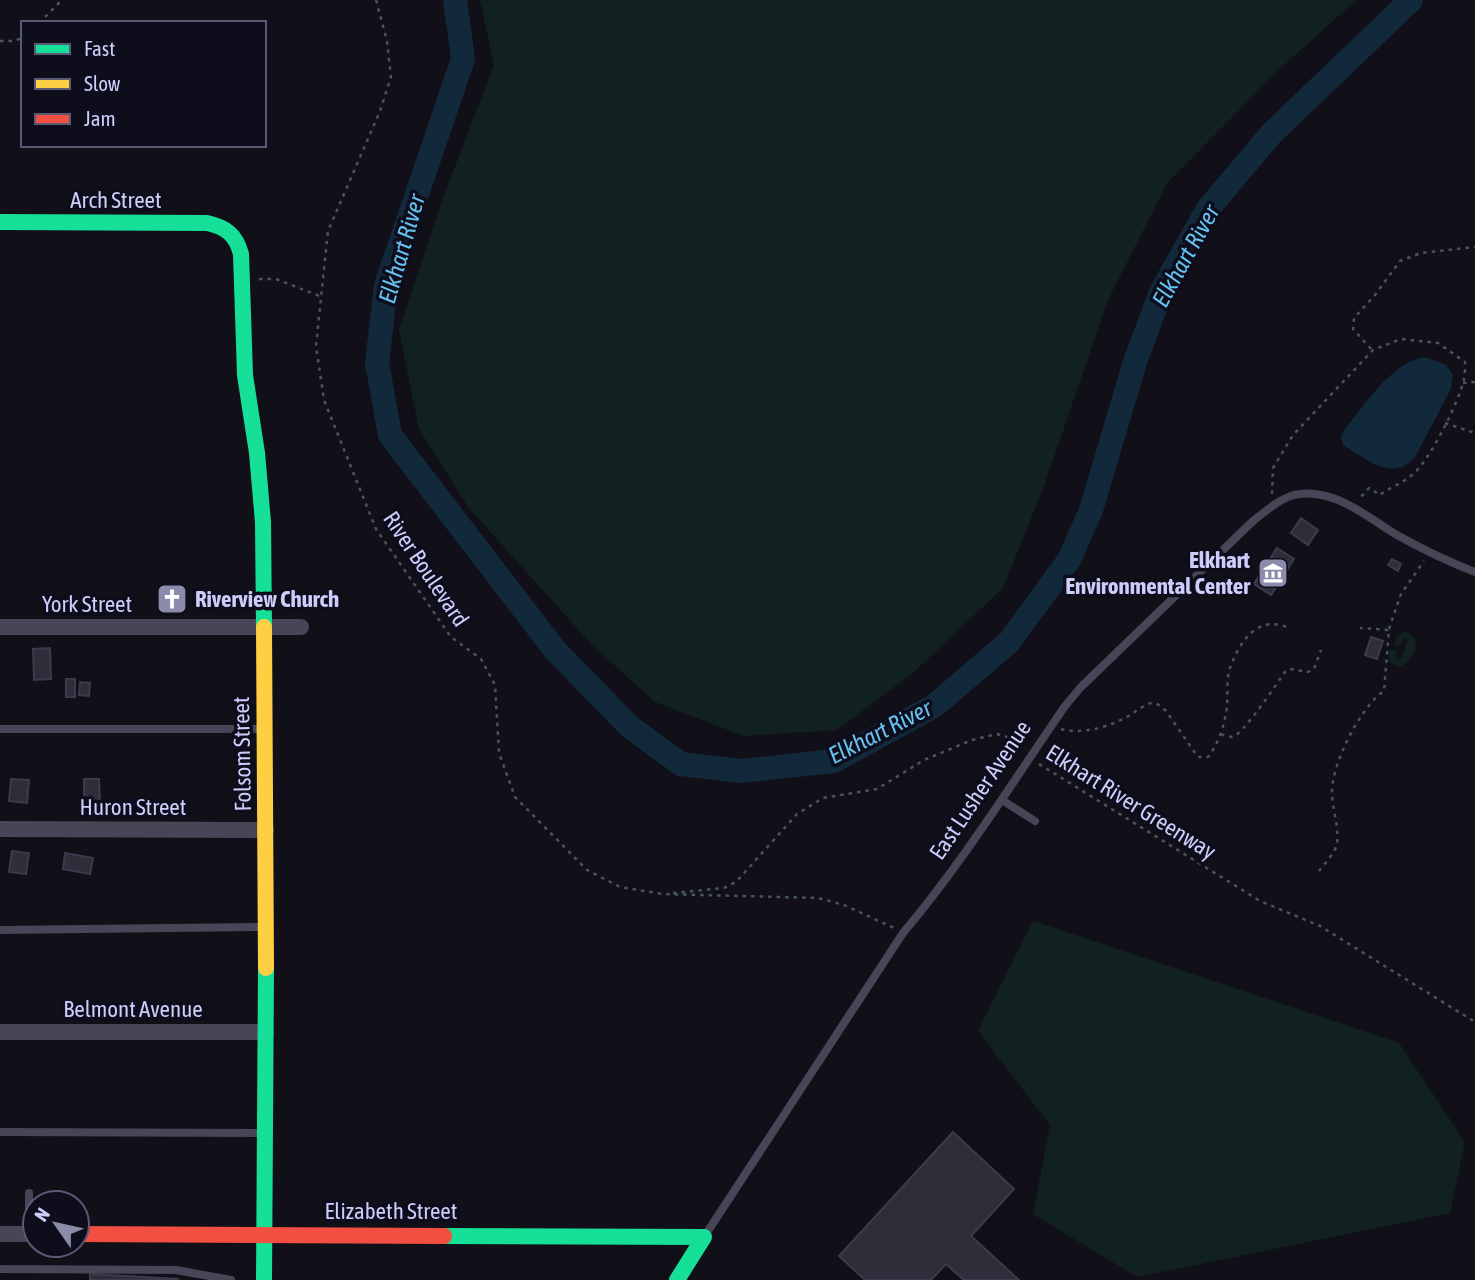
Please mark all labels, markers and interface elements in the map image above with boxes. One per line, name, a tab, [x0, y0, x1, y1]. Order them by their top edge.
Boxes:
legend	[21, 21, 266, 147]
text: Fast	[84, 36, 115, 60]
text: Slow	[84, 71, 121, 95]
text: Jam	[84, 106, 116, 130]
street label: Arch Street	[70, 187, 162, 213]
water label: Elkhart River	[373, 190, 430, 306]
water label: Elkhart River	[1147, 199, 1225, 311]
street label: River Boulevard	[378, 507, 474, 631]
place label: Elkhart Environmental Center	[1065, 547, 1251, 599]
museum icon: Elkhart Environmental Center	[1256, 556, 1290, 590]
church icon: Riverview Church	[155, 582, 189, 616]
place label: Riverview Church	[195, 586, 339, 612]
street label: York Street	[42, 591, 132, 617]
water label: Elkhart River	[824, 694, 937, 769]
street label: Folsom Street	[228, 696, 256, 812]
street label: East Lusher Avenue	[924, 716, 1036, 864]
street label: Elkhart River Greenway	[1041, 739, 1221, 865]
street label: Huron Street	[80, 794, 186, 820]
street label: Belmont Avenue	[63, 996, 203, 1022]
north arrow	[21, 1189, 91, 1259]
street label: Elizabeth Street	[325, 1198, 457, 1224]
text: N	[30, 1204, 54, 1225]

